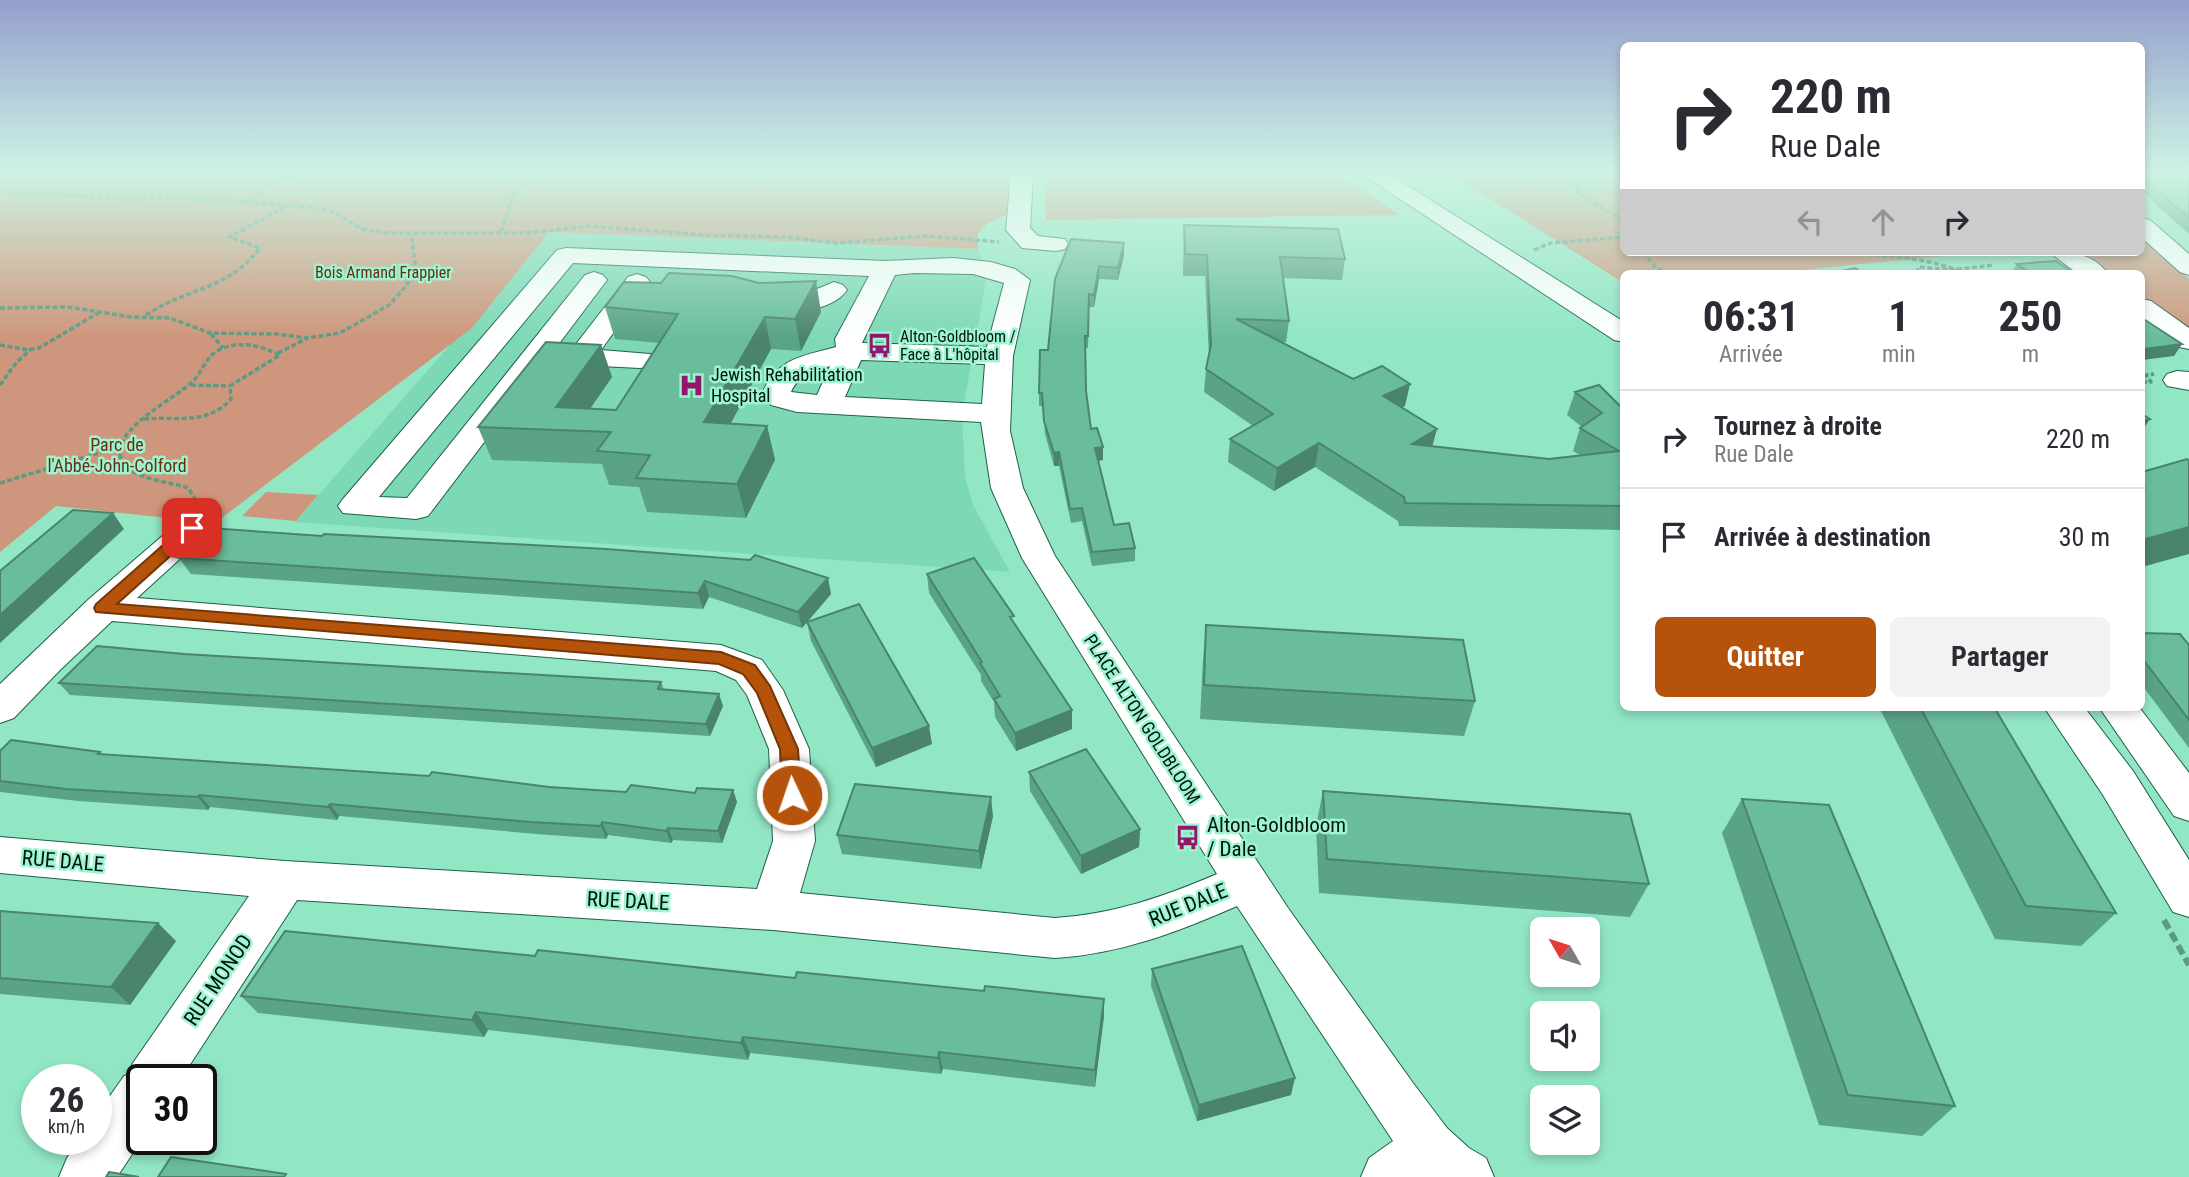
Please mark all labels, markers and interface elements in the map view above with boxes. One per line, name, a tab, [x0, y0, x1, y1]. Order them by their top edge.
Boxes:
text: 220 m	[1770, 68, 1892, 125]
icon: right	[1655, 70, 1746, 161]
text: Rue Dale	[1770, 127, 1881, 165]
icon: left	[1791, 203, 1829, 241]
icon: ahead	[1864, 203, 1902, 241]
icon: right	[1937, 203, 1975, 241]
park label: Bois Armand Frappier	[315, 263, 451, 282]
text: 06:31	[1703, 292, 1799, 341]
text: 1	[1888, 292, 1909, 341]
text: 250	[1998, 292, 2062, 341]
place label: Alton-Goldbloom / Face à L'hôpital	[900, 327, 1016, 364]
bus stop icon: Alton-Goldbloom / Face à L'hôpital	[866, 331, 894, 359]
text: Arrivée	[1719, 341, 1783, 368]
text: min	[1882, 341, 1916, 368]
text: m	[2022, 341, 2039, 368]
place label: Jewish Rehabilitation Hospital	[711, 364, 863, 406]
hospital icon: Jewish Rehabilitation Hospital	[677, 371, 705, 399]
text: Tournez à droite	[1714, 411, 1882, 441]
icon: right	[1655, 420, 1693, 458]
text: 220 m	[2046, 424, 2110, 454]
park label: Parc de l'Abbé-John-Colford	[47, 434, 187, 476]
text: Rue Dale	[1714, 441, 1794, 468]
pin	[162, 498, 222, 558]
icon: arrive	[173, 509, 211, 547]
icon: arrive	[1655, 518, 1693, 556]
text: Arrivée à destination	[1714, 522, 1931, 552]
text: 30 m	[2059, 522, 2110, 552]
button: Quitter	[1655, 617, 1876, 697]
button: Partager	[1890, 617, 2110, 697]
street label: PLACE ALTON GOLDBLOOM	[1080, 630, 1205, 807]
position arrow	[755, 758, 829, 832]
place label: Alton-Goldbloom / Dale	[1207, 813, 1346, 861]
bus stop icon: Alton-Goldbloom / Dale	[1173, 823, 1201, 851]
street label: RUE DALE	[21, 845, 105, 877]
street label: RUE DALE	[1145, 878, 1231, 932]
street label: RUE DALE	[586, 887, 670, 915]
north arrow	[1530, 917, 1600, 987]
map controls	[1530, 917, 1600, 1155]
street label: RUE MONOD	[179, 930, 257, 1030]
button: sound	[1530, 1001, 1600, 1071]
speed limit sign: 30	[126, 1064, 217, 1155]
text: 26	[49, 1080, 84, 1121]
button: layers	[1530, 1085, 1600, 1155]
text: km/h	[48, 1116, 85, 1137]

